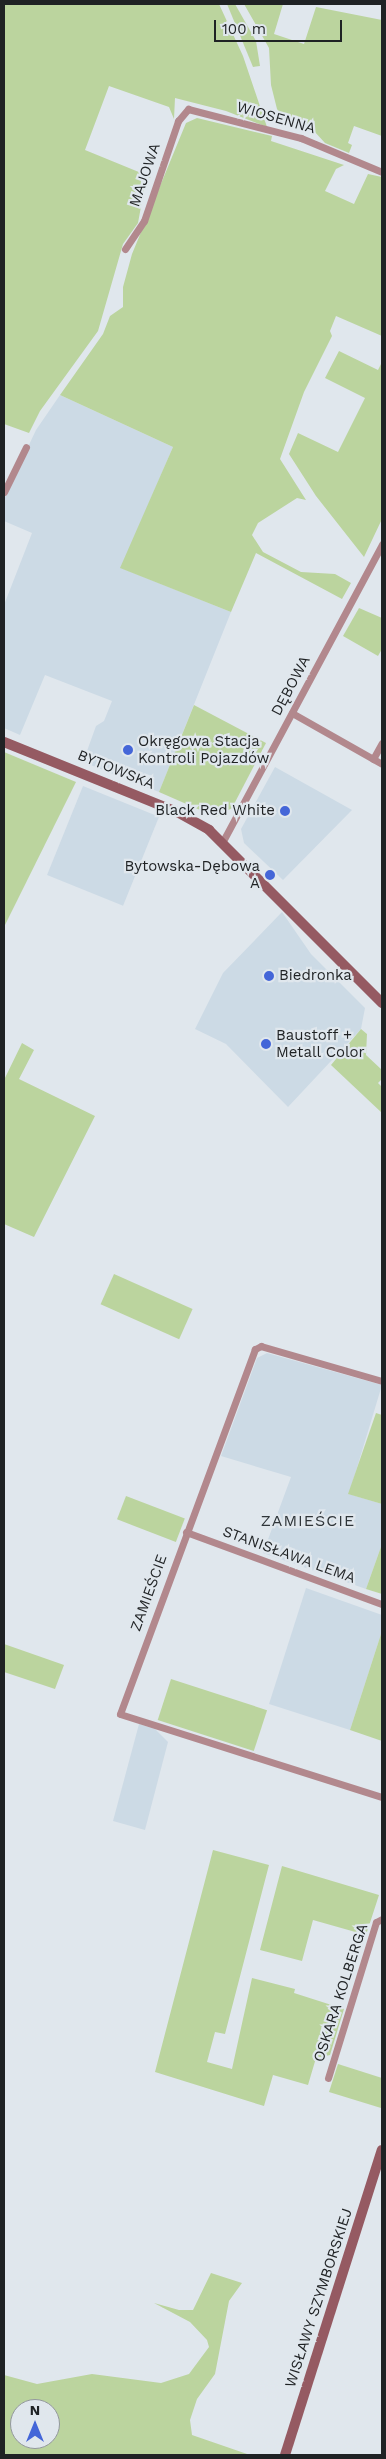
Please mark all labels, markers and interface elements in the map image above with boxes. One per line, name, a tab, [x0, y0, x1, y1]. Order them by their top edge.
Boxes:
scale bar	[216, 10, 344, 42]
text: 100 m	[222, 20, 266, 38]
street label: WIOSENNA	[235, 98, 317, 138]
street label: MAJOWA	[126, 141, 164, 209]
street label: DĘBOWA	[268, 653, 314, 719]
place label: Okręgowa Stacja Kontroli Pojazdów	[138, 732, 269, 767]
marker: Okręgowa Stacja Kontroli Pojazdów	[122, 744, 134, 756]
street label: BYTOWSKA	[75, 746, 157, 794]
place label: Black Red White	[155, 802, 275, 820]
marker: Black Red White	[279, 805, 291, 817]
place label: Bytowska-Dębowa A	[124, 857, 260, 892]
marker: Bytowska-Dębowa A	[264, 869, 276, 881]
place label: Biedronka	[279, 967, 352, 985]
marker: Biedronka	[263, 970, 275, 982]
place label: Baustoff + Metall Color	[276, 1026, 365, 1061]
marker: Baustoff + Metall Color	[260, 1038, 272, 1050]
district label: ZAMIEŚCIE	[260, 1511, 356, 1531]
street label: STANISŁAWA LEMA	[220, 1522, 358, 1588]
street label: ZAMIEŚCIE	[127, 1552, 171, 1634]
street label: OSKARA KOLBERGA	[310, 1921, 372, 2065]
street label: WISŁAWY SZYMBORSKIEJ	[281, 2206, 357, 2390]
north arrow	[10, 2399, 60, 2449]
text: N	[30, 2402, 40, 2418]

